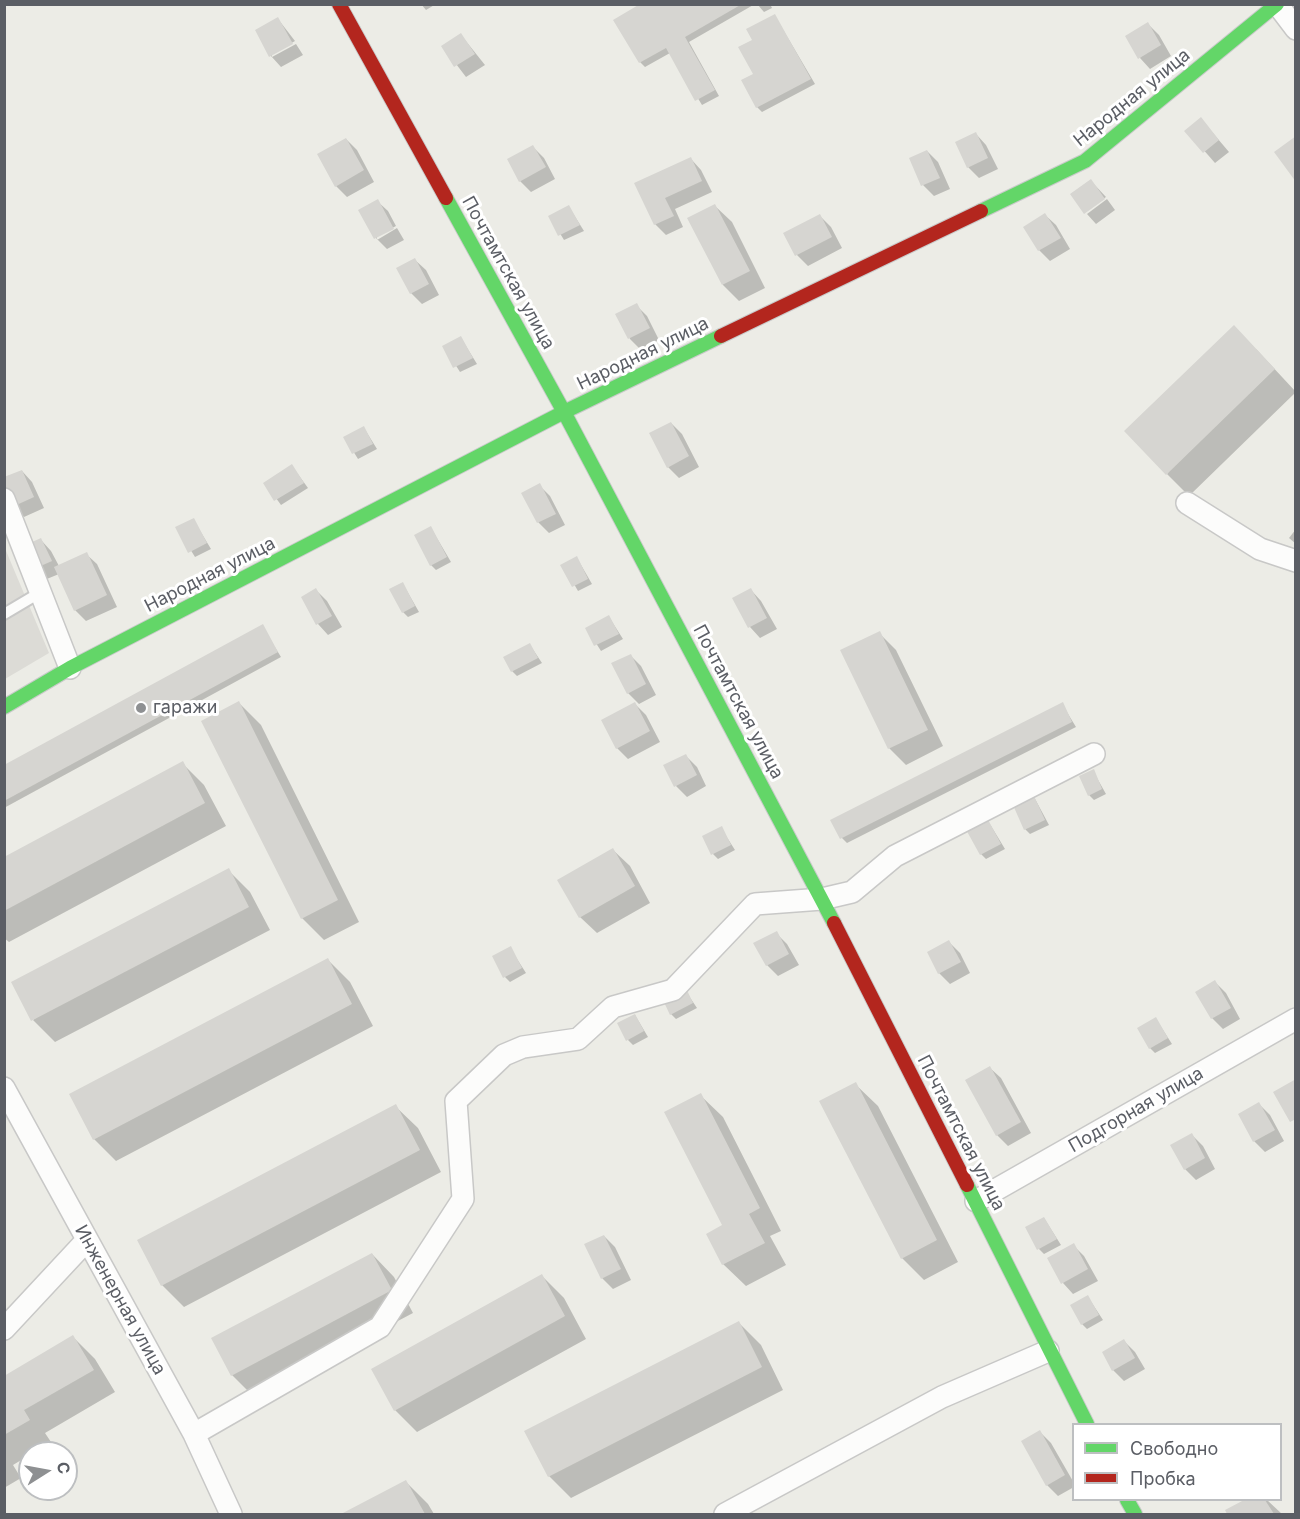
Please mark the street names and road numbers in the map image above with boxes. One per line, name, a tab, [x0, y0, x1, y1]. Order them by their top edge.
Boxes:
street label: Народная улица	[1069, 44, 1195, 152]
street label: Почтамтская улица	[457, 193, 559, 353]
street label: Народная улица	[574, 313, 712, 395]
street label: Народная улица	[141, 533, 279, 617]
street label: Почтамтская улица	[688, 621, 788, 783]
street label: Почтамтская улица	[912, 1052, 1010, 1214]
street label: Подгорная улица	[1065, 1063, 1207, 1157]
street label: Инженерная улица	[70, 1221, 170, 1379]

